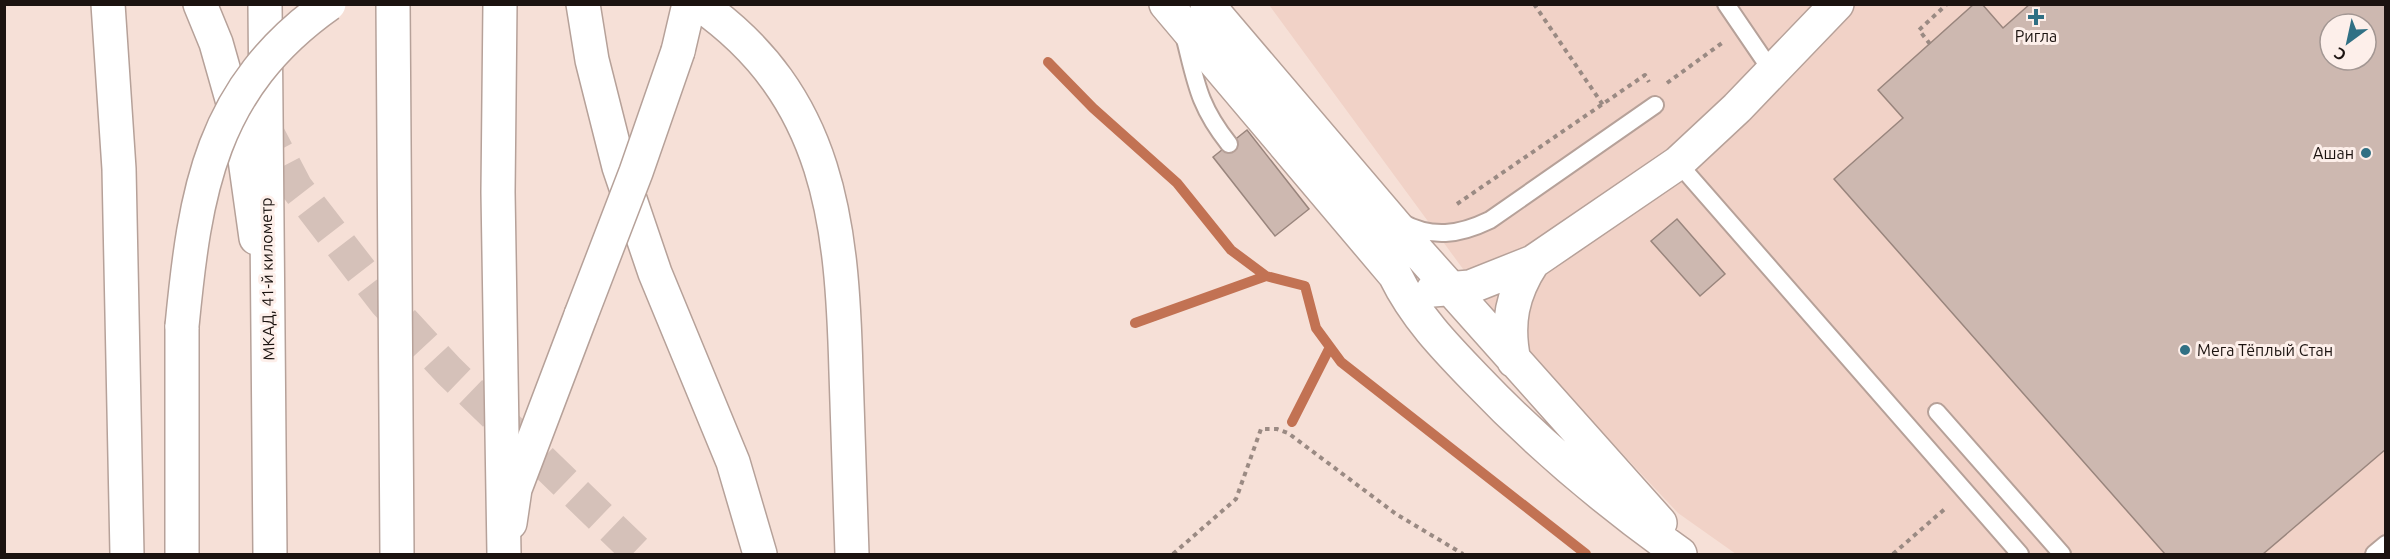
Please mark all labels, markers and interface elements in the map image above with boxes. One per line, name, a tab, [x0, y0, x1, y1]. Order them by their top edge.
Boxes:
marker: Ригла	[2029, 10, 2043, 24]
north arrow	[2318, 12, 2378, 72]
place label: Ригла	[2015, 27, 2057, 45]
text: С	[2331, 44, 2349, 65]
place label: Ашан	[2313, 144, 2354, 162]
marker: Ашан	[2359, 146, 2373, 160]
street label: МКАД, 41-й километр	[257, 197, 277, 361]
place label: Мега Тёплый Cтан	[2197, 341, 2333, 359]
marker: Мега Тёплый Cтан	[2178, 343, 2192, 357]

